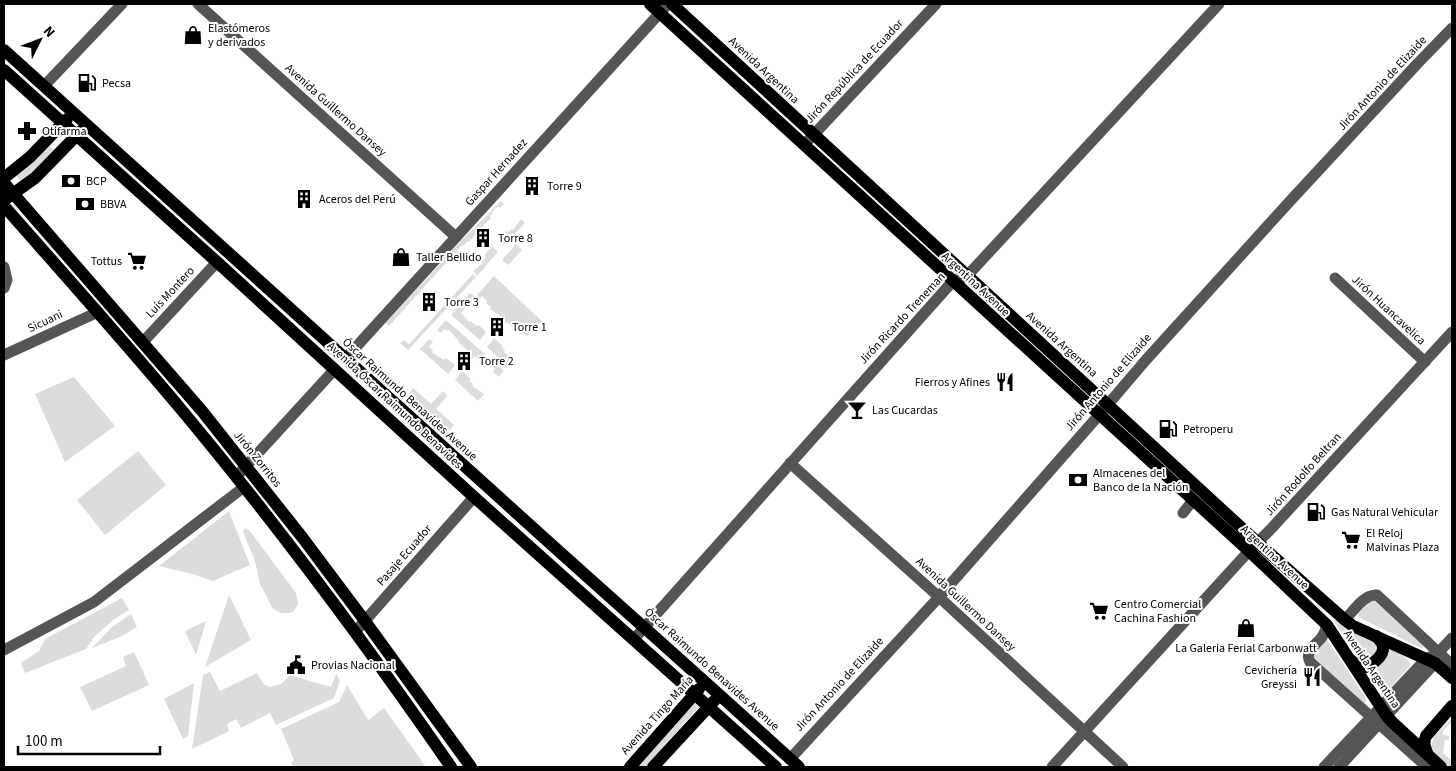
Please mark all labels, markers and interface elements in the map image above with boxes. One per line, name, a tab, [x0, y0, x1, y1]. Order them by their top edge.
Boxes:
north arrow	[15, 15, 65, 65]
street label: Jirón República de Ecuador	[801, 15, 908, 127]
place label: Elastómeros y derivados	[208, 20, 270, 51]
text: N	[38, 22, 59, 42]
shop icon: Elastómeros y derivados	[182, 24, 204, 46]
street label: Jirón Antonio de Elizaide	[1334, 32, 1431, 134]
street label: Avenida Argentina	[725, 33, 803, 108]
street label: Avenida Guillermo Dansey	[281, 60, 390, 161]
fuel station icon: Pecsa	[76, 72, 98, 94]
place label: Pecsa	[102, 75, 131, 92]
pharmacy icon: Otifarma	[16, 120, 38, 142]
place label: Otifarma	[42, 123, 86, 140]
street label: Gaspar Hernadez	[461, 135, 531, 210]
bank icon: BCP	[60, 170, 82, 192]
place label: BCP	[86, 173, 107, 190]
building icon: Torre 9	[521, 175, 543, 197]
place label: Torre 9	[547, 178, 582, 195]
building icon: Aceros del Perú	[293, 188, 315, 210]
place label: Aceros del Perú	[319, 191, 396, 208]
bank icon: BBVA	[74, 193, 96, 215]
place label: BBVA	[100, 196, 127, 213]
building icon: Torre 8	[472, 227, 494, 249]
place label: Torre 8	[498, 230, 533, 247]
shop icon: Taller Bellido	[390, 246, 412, 268]
street label: Argentina Avenue	[938, 248, 1014, 321]
place label: Taller Bellido	[416, 249, 482, 266]
supermarket icon: Tottus	[126, 250, 148, 272]
place label: Tottus	[91, 253, 122, 270]
street label: Luís Montero	[142, 263, 199, 322]
street label: Jirón Ricardo Treneman	[855, 269, 949, 368]
street label: Jirón Huancavelica	[1348, 272, 1429, 349]
building icon: Torre 3	[418, 291, 440, 313]
place label: Torre 3	[444, 294, 479, 311]
street label: Sicuani	[25, 306, 66, 337]
street label: Avenida Argentina	[1022, 308, 1101, 381]
building icon: Torre 1	[486, 316, 508, 338]
place label: Torre 1	[512, 319, 547, 336]
street label: Jirón Antonio de Elizaide	[1061, 330, 1155, 435]
street label: Óscar Raimundo Benavides Avenue	[338, 334, 481, 465]
street label: Avenida Óscar Raimundo Benavides	[323, 338, 466, 473]
building icon: Torre 2	[453, 350, 475, 372]
place label: Torre 2	[479, 353, 514, 370]
restaurant icon: Fierros y Afines	[994, 371, 1016, 393]
place label: Fierros y Afines	[915, 374, 990, 391]
bar icon: Las Cucardas	[846, 399, 868, 421]
place label: Las Cucardas	[872, 402, 938, 419]
fuel station icon: Petroperu	[1157, 418, 1179, 440]
place label: Petroperu	[1183, 421, 1233, 438]
street label: Jirón Zorritos	[230, 428, 285, 491]
street label: Jirón Rodolfo Beltran	[1261, 429, 1345, 520]
place label: Almacenes del Banco de la Nación	[1093, 465, 1189, 496]
bank icon: Almacenes del Banco de la Nación	[1067, 469, 1089, 491]
fuel station icon: Gas Natural Vehicular	[1305, 501, 1327, 523]
place label: Gas Natural Vehicular	[1331, 504, 1439, 521]
street label: Pasaje Ecuador	[373, 520, 436, 590]
street label: Argentina Avenue	[1237, 521, 1313, 594]
place label: El Reloj Malvinas Plaza	[1366, 525, 1439, 556]
supermarket icon: El Reloj Malvinas Plaza	[1340, 529, 1362, 551]
street label: Avenida Guillermo Dansey	[912, 553, 1020, 656]
place label: Centro Comercial Cachina Fashion	[1114, 596, 1201, 627]
supermarket icon: Centro Comercial Cachina Fashion	[1088, 600, 1110, 622]
street label: Óscar Raimundo Benavides Avenue	[640, 604, 783, 735]
shop icon: La Galeria Ferial Carbonwatt	[1235, 617, 1257, 639]
street label: Avenida Argentina	[1339, 627, 1404, 712]
street label: Jirón Antonio de Elizaide	[791, 633, 888, 735]
place label: La Galeria Ferial Carbonwatt	[1175, 640, 1317, 657]
public building icon: Provias Nacional	[285, 654, 307, 676]
place label: Provias Nacional	[311, 657, 395, 674]
place label: Cevichería Greyssi	[1244, 662, 1297, 693]
restaurant icon: Cevichería Greyssi	[1301, 666, 1323, 688]
street label: Avenida Tingo María	[617, 672, 698, 759]
scale bar	[18, 724, 160, 756]
text: 100 m	[25, 731, 63, 752]

